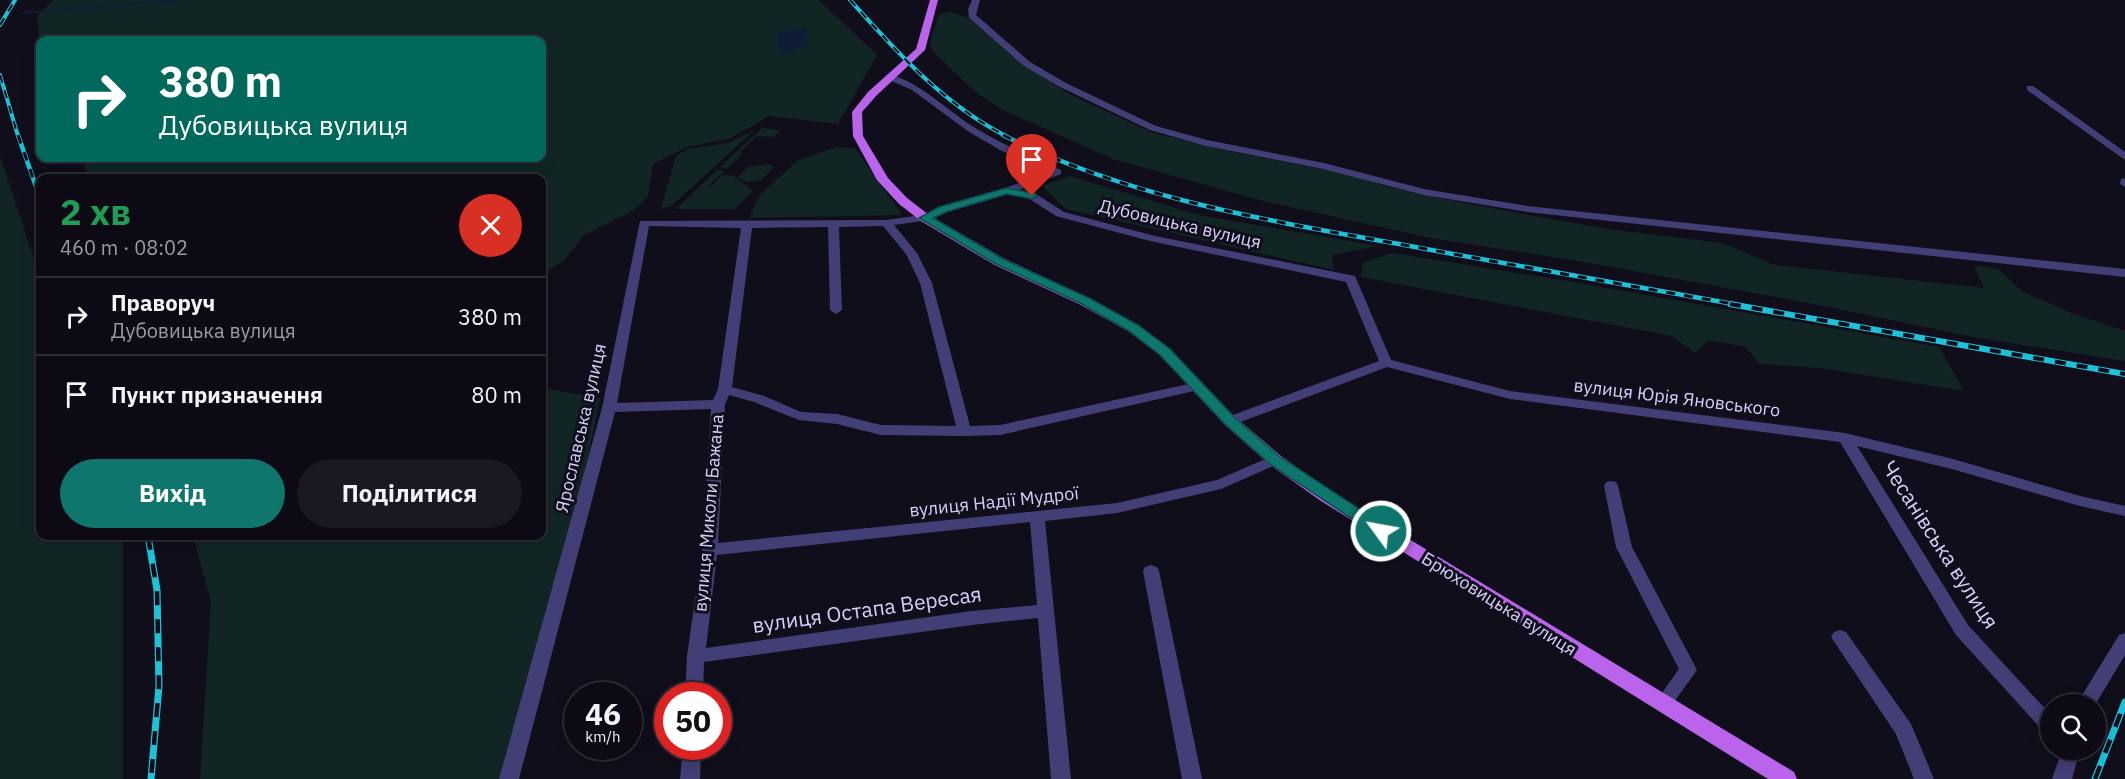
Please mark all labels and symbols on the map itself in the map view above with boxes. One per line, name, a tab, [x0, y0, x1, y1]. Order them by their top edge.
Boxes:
pin	[1006, 134, 1057, 196]
street label: Дубовицька вулиця	[1096, 194, 1264, 253]
street label: Ярославська вулиця	[550, 341, 611, 515]
street label: вулиця Юрія Яновського	[1572, 373, 1782, 422]
street label: вулиця Миколи Бажана	[688, 413, 729, 613]
street label: Чесанівська вулиця	[1876, 455, 2006, 634]
street label: вулиця Надії Мудрої	[908, 481, 1080, 522]
position arrow	[1349, 499, 1413, 563]
street label: Брюховицька вулиця	[1417, 546, 1581, 661]
street label: вулиця Остапа Вересая	[750, 579, 983, 639]
speed limit sign: 50	[654, 682, 732, 760]

